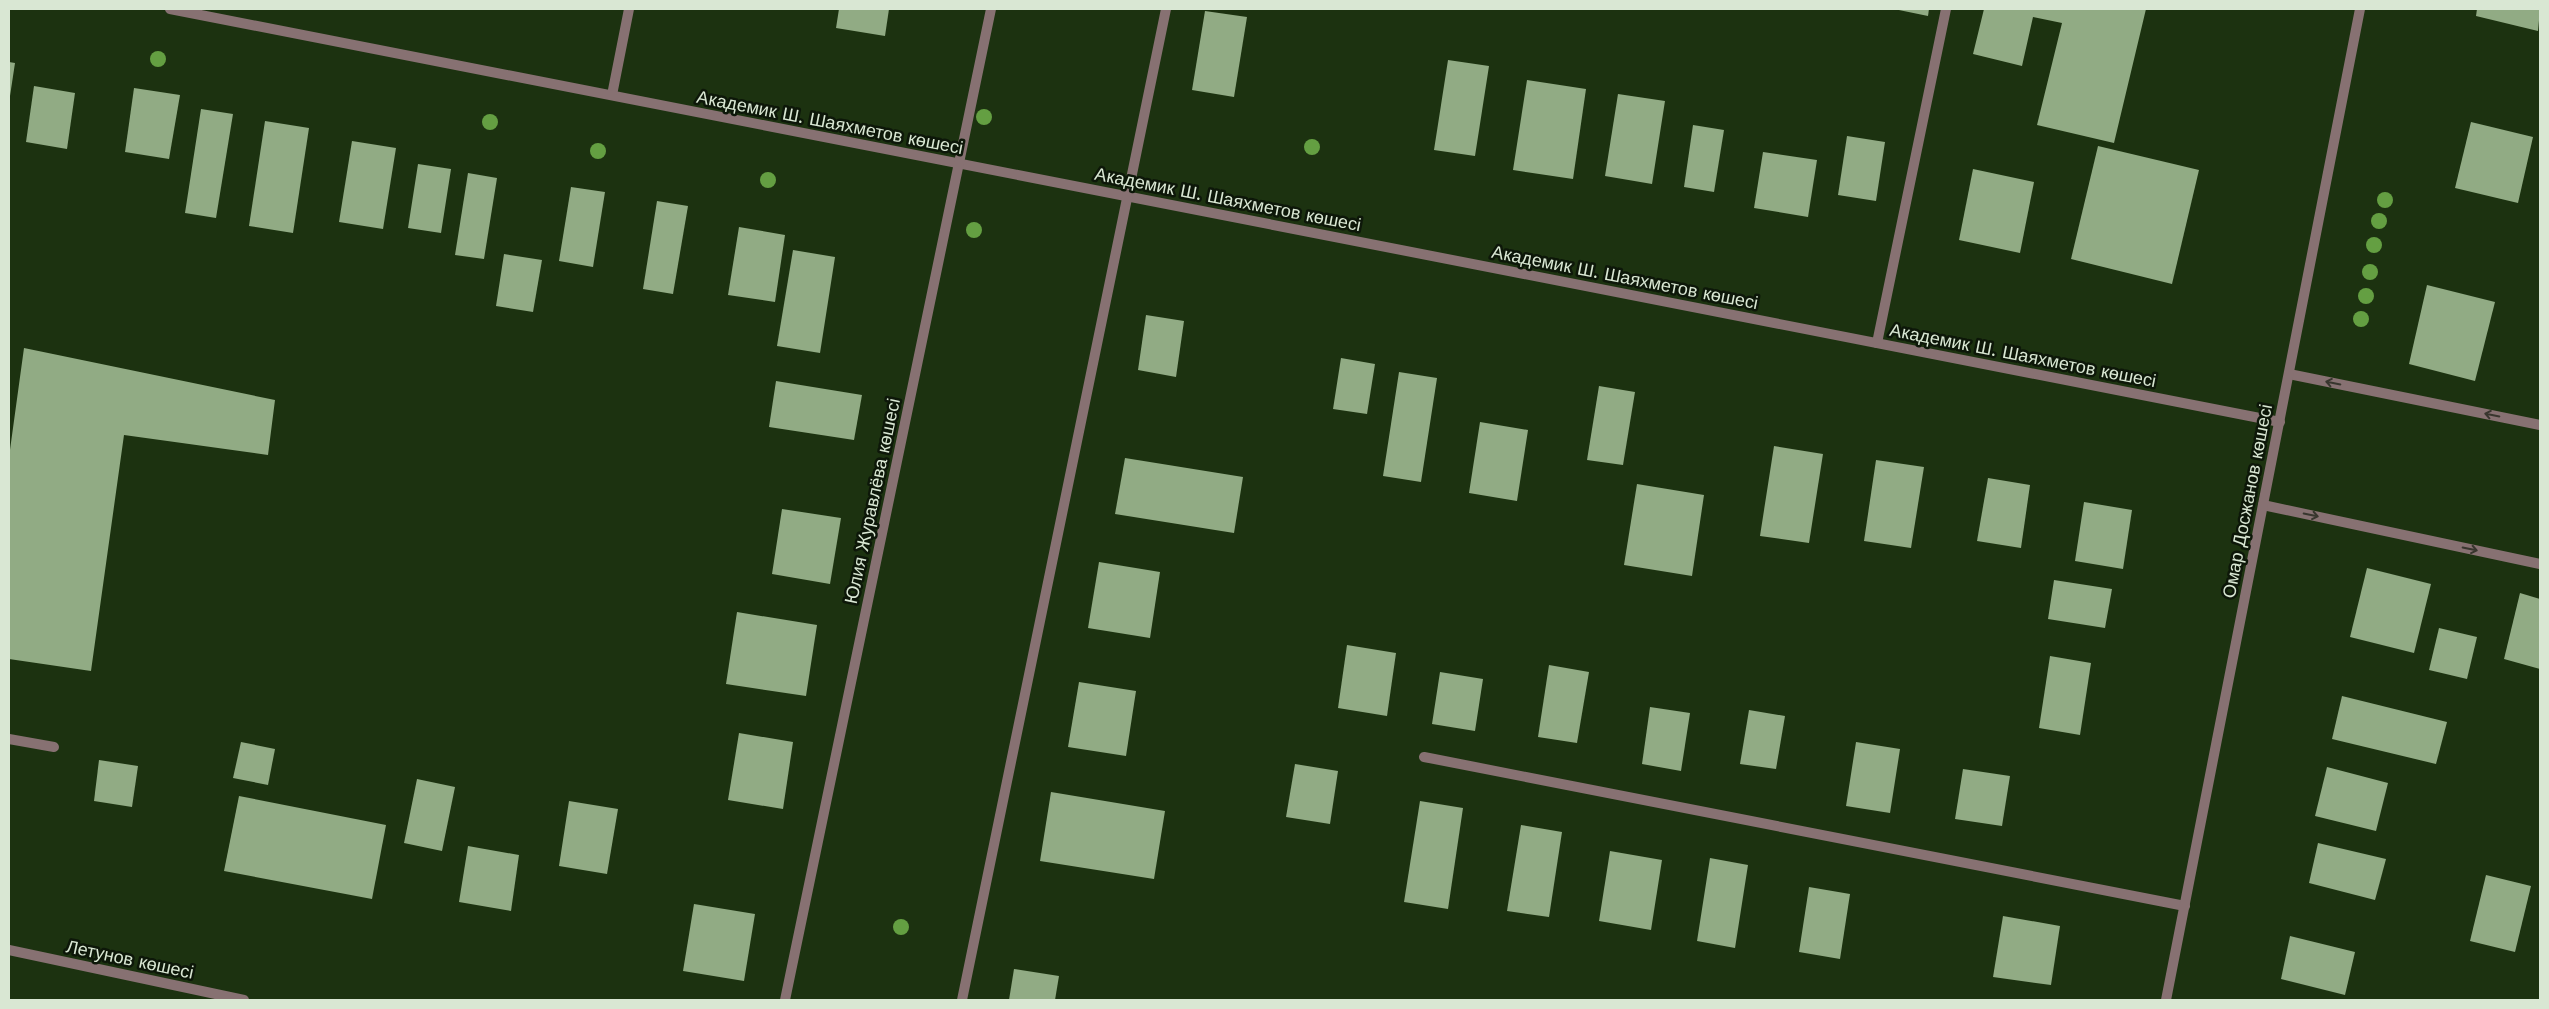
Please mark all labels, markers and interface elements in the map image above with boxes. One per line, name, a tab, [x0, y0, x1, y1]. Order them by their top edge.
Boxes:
street label: Академик Ш. Шаяхметов көшесі	[695, 86, 965, 158]
street label: Академик Ш. Шаяхметов көшесі	[1093, 163, 1363, 235]
street label: Академик Ш. Шаяхметов көшесі	[1490, 241, 1760, 313]
street label: Академик Ш. Шаяхметов көшесі	[1888, 319, 2158, 391]
one-way arrow	[2326, 378, 2342, 387]
street label: Юлия Журавлёва көшесі	[840, 396, 904, 606]
street label: Омар Досжанов көшесі	[2218, 402, 2276, 600]
one-way arrow	[2485, 410, 2501, 419]
one-way arrow	[2303, 511, 2319, 520]
one-way arrow	[2462, 545, 2478, 554]
street label: Летунов көшесі	[64, 935, 196, 983]

